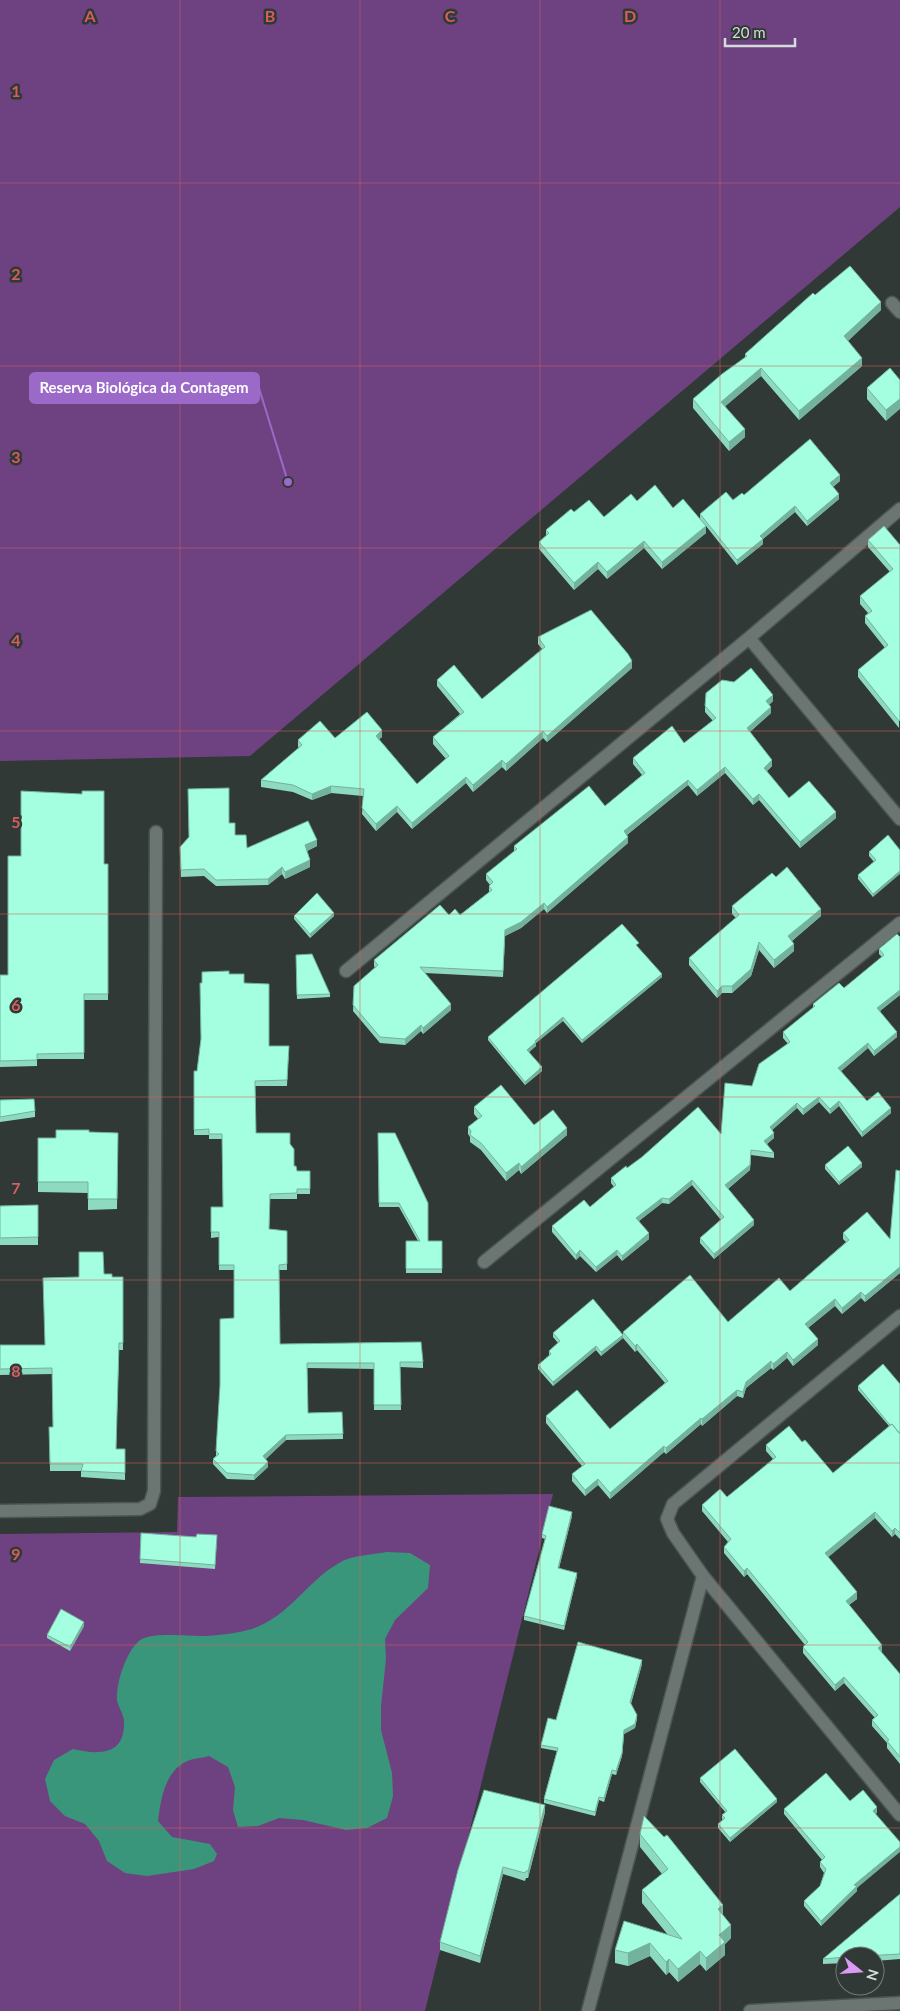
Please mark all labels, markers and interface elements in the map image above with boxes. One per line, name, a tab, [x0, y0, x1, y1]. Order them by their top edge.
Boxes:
text: A	[83, 6, 96, 25]
text: B	[265, 6, 275, 25]
text: C	[445, 6, 456, 25]
text: D	[624, 6, 636, 25]
scale bar	[725, 15, 795, 47]
text: 20 m	[732, 23, 766, 41]
text: 1	[11, 81, 21, 100]
text: 2	[11, 264, 21, 283]
callout: Reserva Biológica da Contagem	[30, 373, 259, 403]
text: Reserva Biológica da Contagem	[39, 378, 249, 396]
text: 3	[11, 447, 21, 466]
text: 4	[11, 630, 21, 649]
text: 5	[11, 812, 21, 831]
text: 6	[11, 995, 21, 1014]
text: 7	[11, 1178, 21, 1197]
text: 8	[11, 1361, 21, 1380]
text: 9	[11, 1544, 21, 1563]
north arrow	[835, 1946, 885, 1996]
text: N	[863, 1967, 883, 1983]

